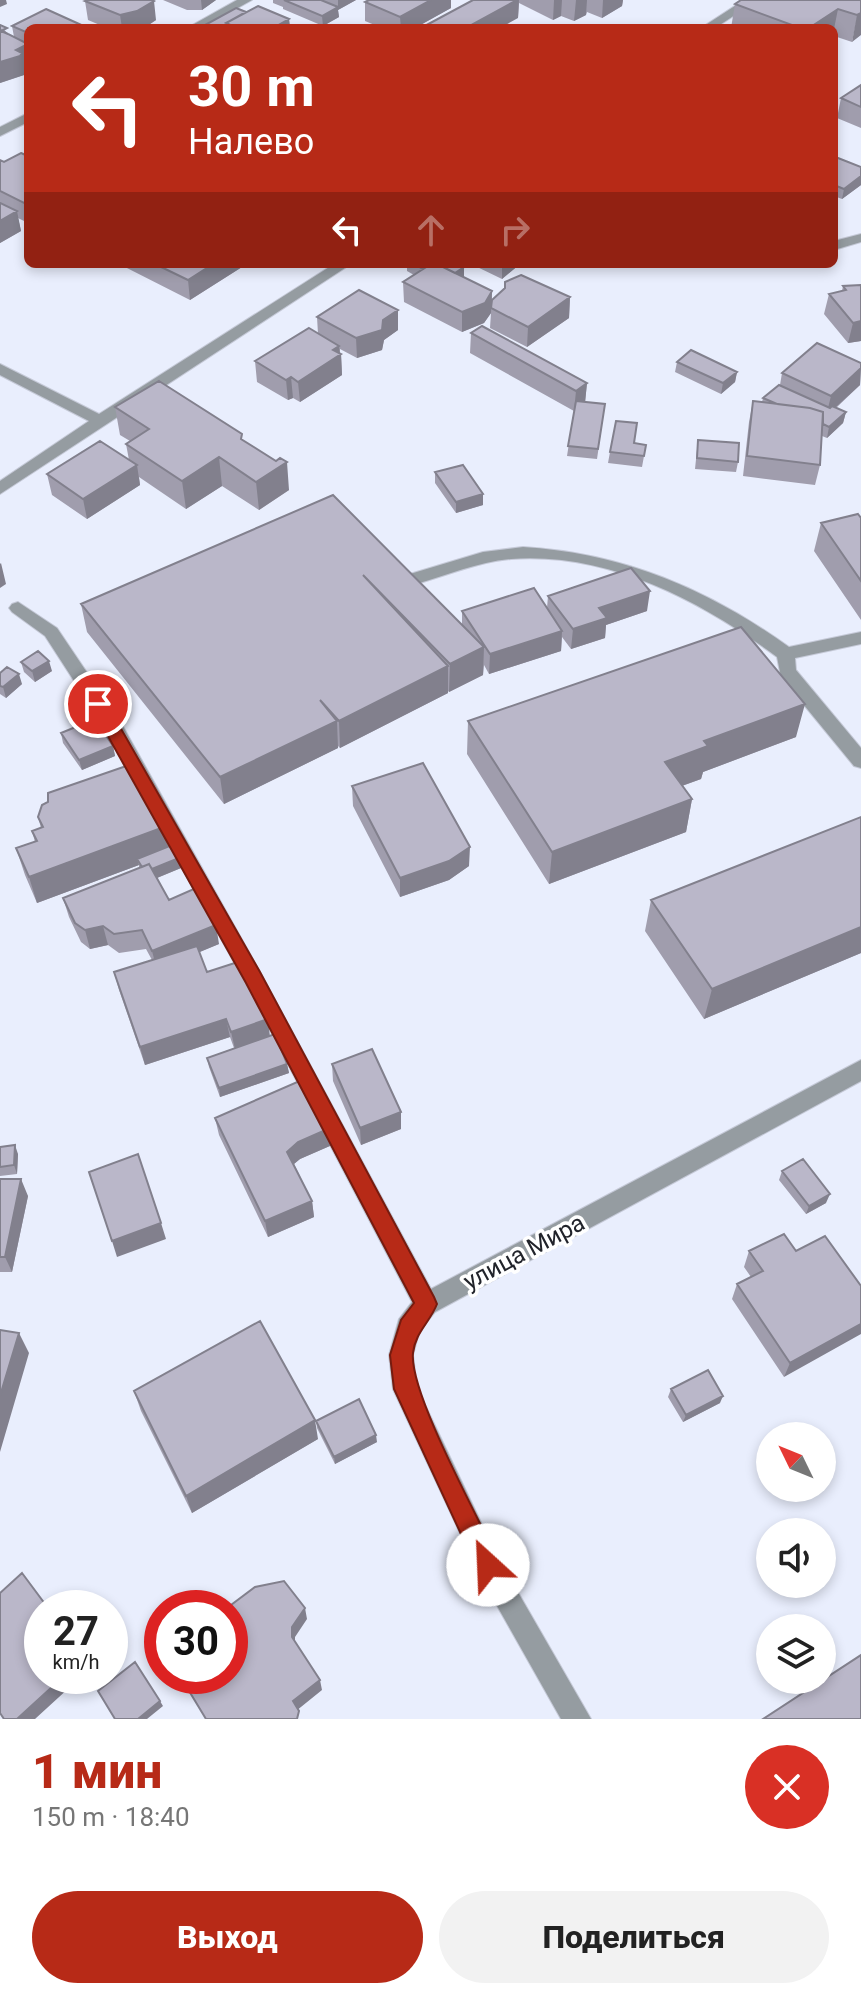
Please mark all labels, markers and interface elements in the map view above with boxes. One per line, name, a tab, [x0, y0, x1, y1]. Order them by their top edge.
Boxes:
text: 30 m	[188, 54, 315, 120]
icon: left	[56, 56, 160, 160]
text: Налево	[188, 121, 314, 163]
icon: left	[325, 208, 369, 252]
icon: ahead	[409, 208, 453, 252]
icon: right	[493, 208, 537, 252]
pin	[64, 670, 132, 738]
icon: arrive	[76, 682, 120, 726]
street label: улица Мира	[459, 1208, 589, 1296]
north arrow	[756, 1422, 836, 1502]
map controls	[756, 1422, 836, 1694]
button: sound	[756, 1518, 836, 1598]
position arrow	[446, 1523, 530, 1607]
speed limit sign: 30	[144, 1590, 248, 1694]
text: 27	[53, 1608, 99, 1655]
button: layers	[756, 1614, 836, 1694]
text: km/h	[53, 1650, 99, 1674]
text: 1 мин	[32, 1743, 162, 1800]
button: close	[745, 1745, 829, 1829]
text: 150 m · 18:40	[32, 1802, 190, 1832]
button: Выход	[32, 1891, 423, 1983]
button: Поделиться	[439, 1891, 829, 1983]

